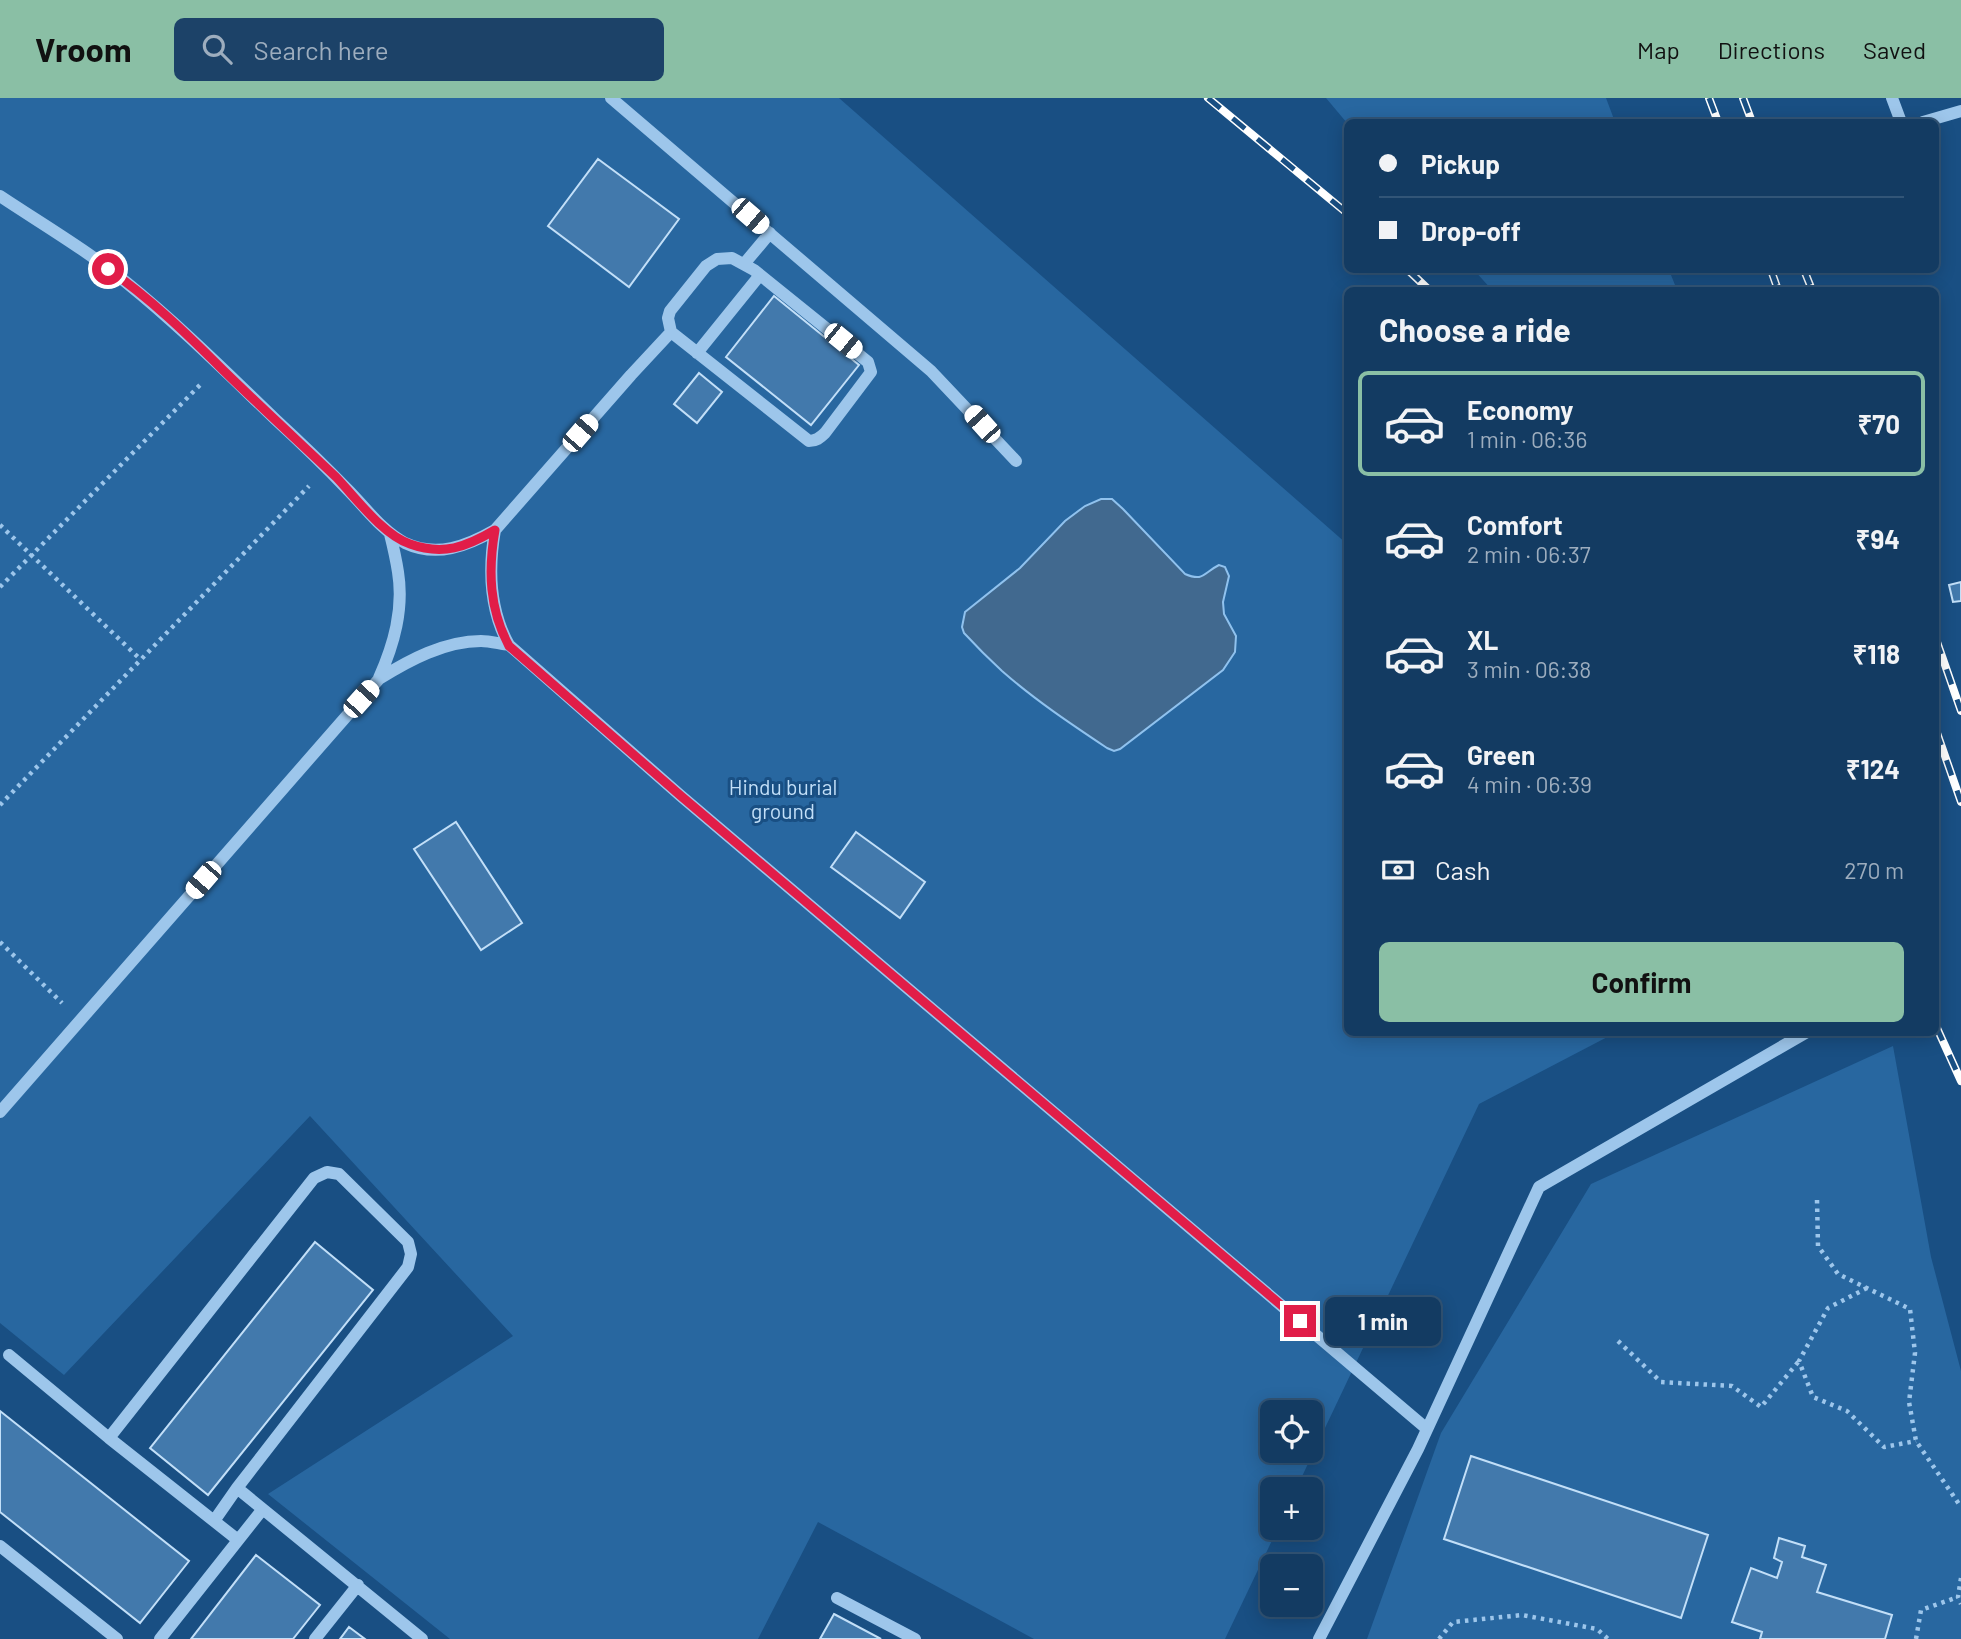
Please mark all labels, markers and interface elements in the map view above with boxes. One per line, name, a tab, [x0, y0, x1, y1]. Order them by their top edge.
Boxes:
search box	[174, 18, 664, 81]
text: Vroom	[35, 29, 132, 69]
icon: search	[198, 30, 236, 68]
text: Search here	[254, 34, 389, 65]
text: Map	[1637, 35, 1680, 64]
text: Directions	[1718, 35, 1825, 64]
text: Saved	[1863, 35, 1926, 64]
text: Pickup	[1421, 148, 1500, 179]
car	[728, 194, 773, 238]
text: Drop-off	[1421, 215, 1521, 246]
route start	[92, 253, 124, 285]
text: Choose a ride	[1379, 310, 1571, 348]
car	[821, 320, 866, 362]
icon: car	[1383, 392, 1446, 455]
text: Economy	[1467, 394, 1573, 425]
car	[961, 401, 1004, 447]
text: ₹70	[1857, 408, 1900, 439]
car	[559, 410, 602, 456]
text: 1 min · 06:36	[1467, 425, 1587, 453]
icon: car	[1383, 507, 1446, 570]
text: Comfort	[1467, 509, 1563, 540]
text: ₹94	[1856, 523, 1900, 554]
text: 2 min · 06:37	[1467, 540, 1591, 568]
icon: car	[1383, 622, 1446, 685]
text: XL	[1467, 624, 1498, 655]
text: ₹118	[1852, 638, 1900, 669]
text: 3 min · 06:38	[1467, 655, 1591, 683]
car	[340, 676, 383, 722]
icon: car	[1383, 737, 1446, 800]
text: Green	[1467, 739, 1535, 770]
text: ₹124	[1846, 753, 1900, 784]
text: 4 min · 06:39	[1467, 770, 1592, 798]
park label: Hindu burial ground	[729, 774, 837, 823]
icon: cash	[1379, 851, 1417, 889]
text: Cash	[1435, 854, 1490, 885]
text: 270 m	[1844, 856, 1904, 884]
car	[182, 857, 225, 903]
button: Confirm	[1379, 942, 1904, 1022]
callout: 1 min	[1324, 1296, 1440, 1346]
route end	[1284, 1305, 1316, 1337]
text: 1 min	[1358, 1307, 1408, 1335]
map controls	[1260, 1400, 1323, 1617]
button: locate	[1260, 1400, 1323, 1463]
button: +	[1260, 1477, 1323, 1540]
button: −	[1260, 1554, 1323, 1617]

